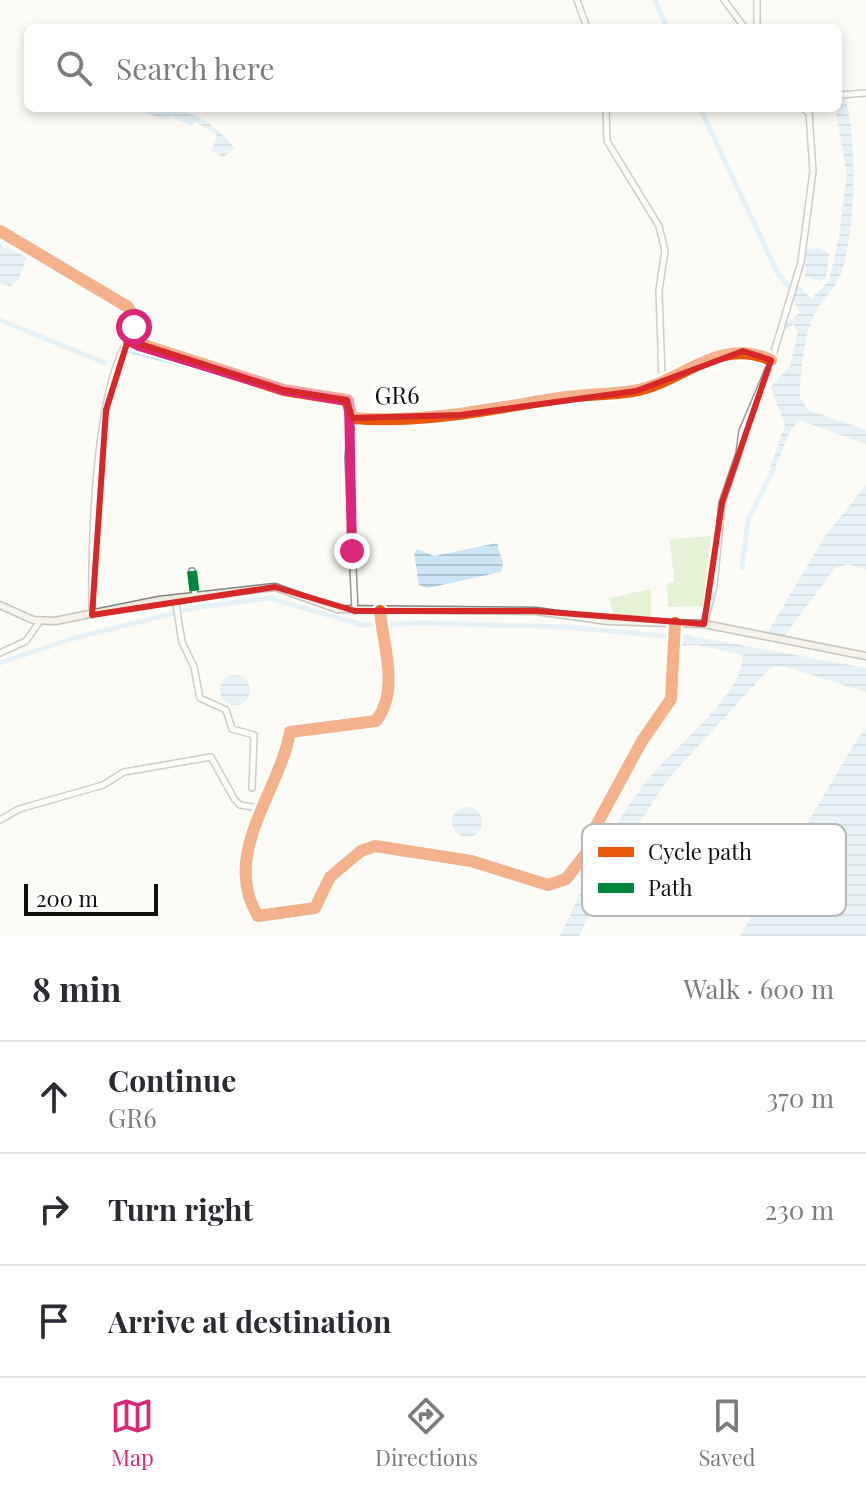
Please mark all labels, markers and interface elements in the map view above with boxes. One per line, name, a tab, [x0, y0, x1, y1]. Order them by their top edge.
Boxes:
search box	[24, 24, 842, 112]
icon: search	[52, 46, 96, 90]
text: Search here	[116, 48, 275, 88]
route start	[116, 309, 152, 345]
street label: GR6	[374, 378, 420, 410]
route end	[334, 533, 370, 569]
legend	[582, 824, 846, 916]
text: Cycle path	[648, 836, 752, 866]
text: Path	[648, 872, 692, 902]
scale bar	[24, 880, 158, 916]
text: 200 m	[36, 883, 98, 913]
text: 8 min	[32, 965, 121, 1011]
text: Walk · 600 m	[683, 971, 834, 1006]
text: Continue	[108, 1060, 236, 1100]
icon: ahead	[32, 1075, 76, 1119]
text: 370 m	[767, 1080, 834, 1115]
text: GR6	[108, 1100, 157, 1135]
icon: right	[32, 1187, 76, 1231]
text: Turn right	[108, 1189, 253, 1229]
text: 230 m	[765, 1192, 834, 1227]
icon: arrive	[32, 1299, 76, 1343]
text: Arrive at destination	[108, 1301, 391, 1341]
tab: Map	[110, 1394, 154, 1472]
tab: Directions	[375, 1394, 478, 1472]
tab: Saved	[698, 1394, 756, 1472]

